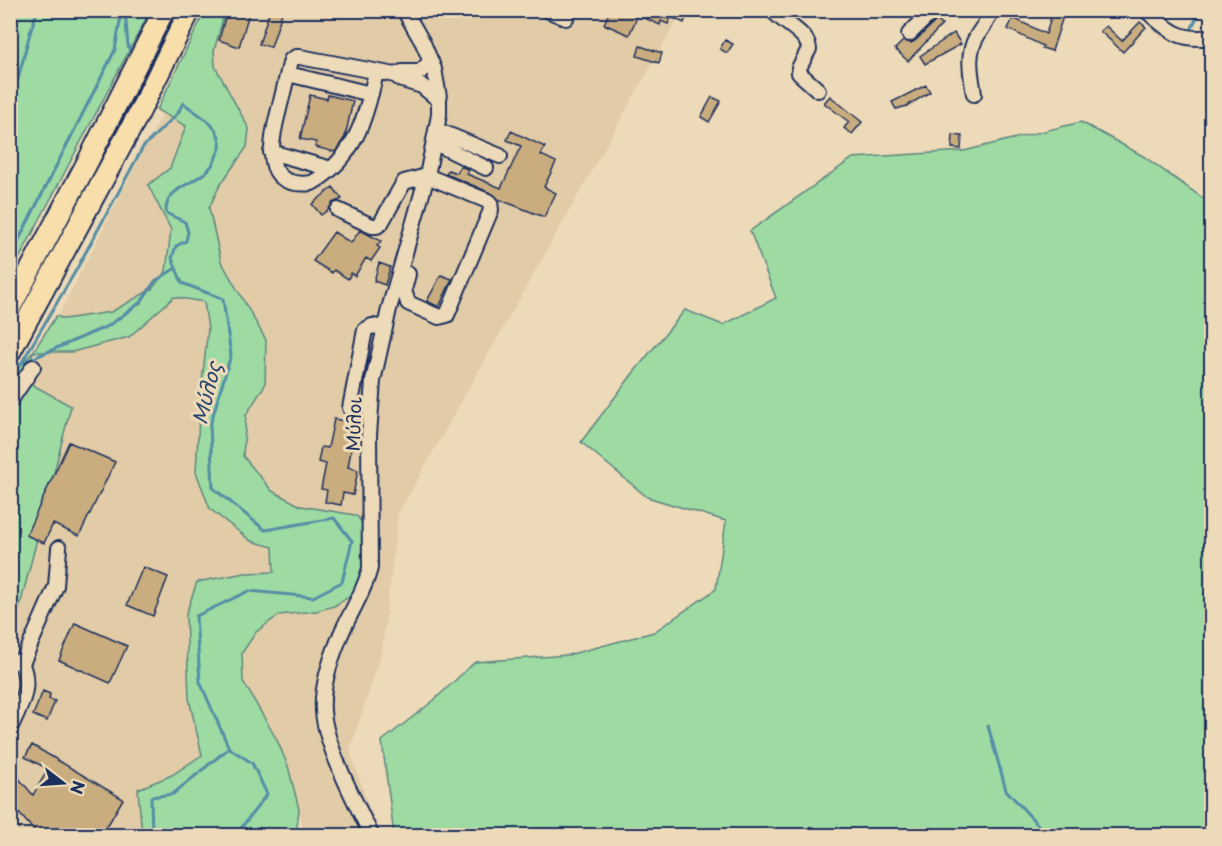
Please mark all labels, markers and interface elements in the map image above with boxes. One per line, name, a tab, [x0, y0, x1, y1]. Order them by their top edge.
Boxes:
water label: Μύλος	[184, 357, 229, 427]
street label: Μύλοι	[339, 396, 367, 452]
north arrow	[33, 753, 93, 813]
text: N	[65, 778, 92, 797]

